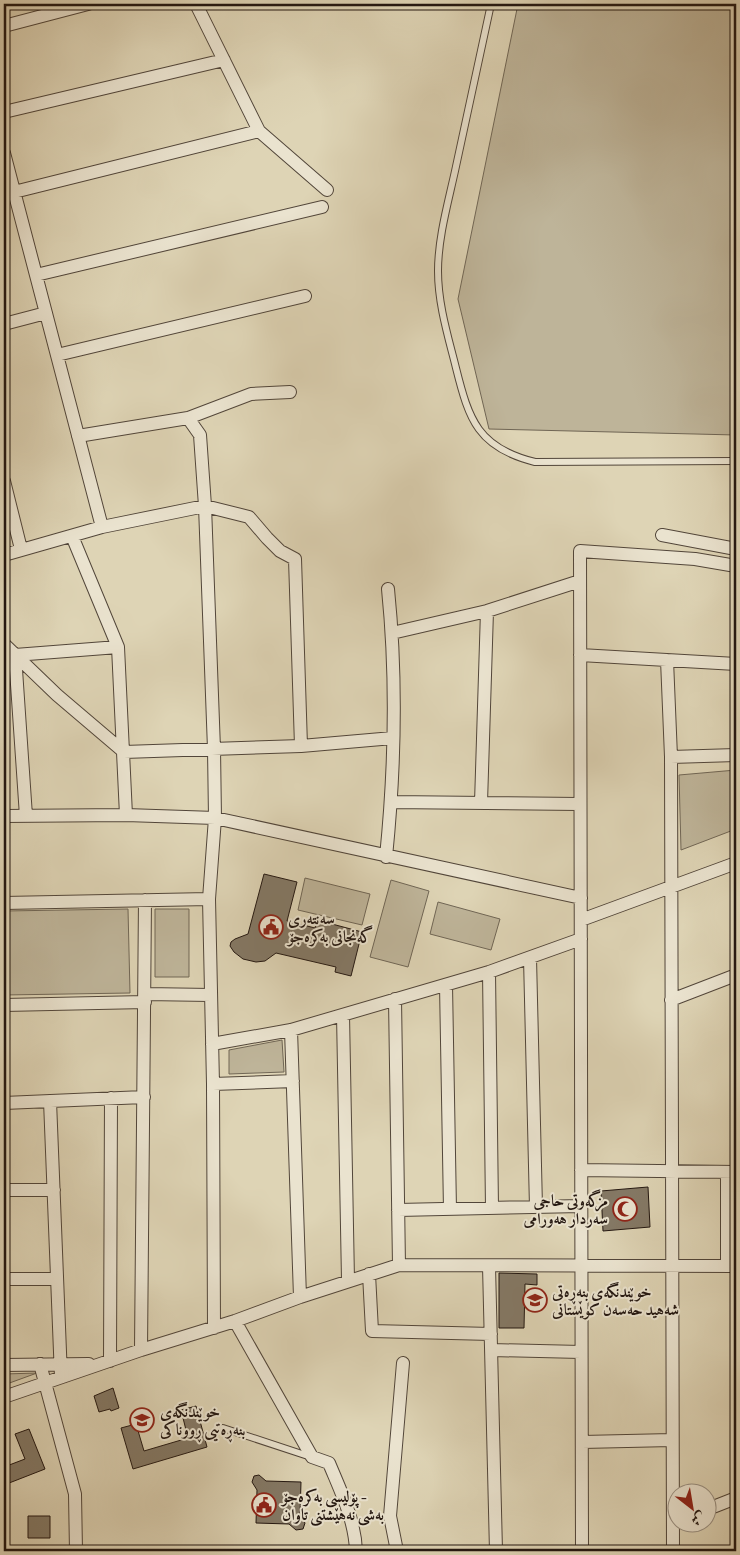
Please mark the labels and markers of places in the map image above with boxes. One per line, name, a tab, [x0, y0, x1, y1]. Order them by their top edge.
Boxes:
place label: سەنتەری گەنجانی بەکرەجۆ	[286, 909, 373, 947]
public building icon: سەنتەری گەنجانی بەکرەجۆ	[258, 914, 284, 940]
place label: مزگەوتی حاجی سەردار هەورامی	[523, 1189, 608, 1229]
mosque icon: مزگەوتی حاجی سەردار هەورامی	[612, 1196, 638, 1222]
place label: خوێندنگەی بنەڕەتی شەهید حەسەن کوێستانی	[551, 1281, 679, 1320]
school or university icon: خوێندنگەی بنەڕەتی شەهید حەسەن کوێستانی	[522, 1287, 548, 1313]
place label: خوێندنگەی بنەڕەتیی ڕووناکی	[159, 1401, 245, 1443]
school or university icon: خوێندنگەی بنەڕەتیی ڕووناکی	[129, 1407, 155, 1433]
place label: پۆلیسی بەکرەجۆ - بەشی نەهێشتنی تاوان	[280, 1487, 384, 1527]
public building icon: پۆلیسی بەکرەجۆ - بەشی نەهێشتنی تاوان	[251, 1492, 277, 1518]

